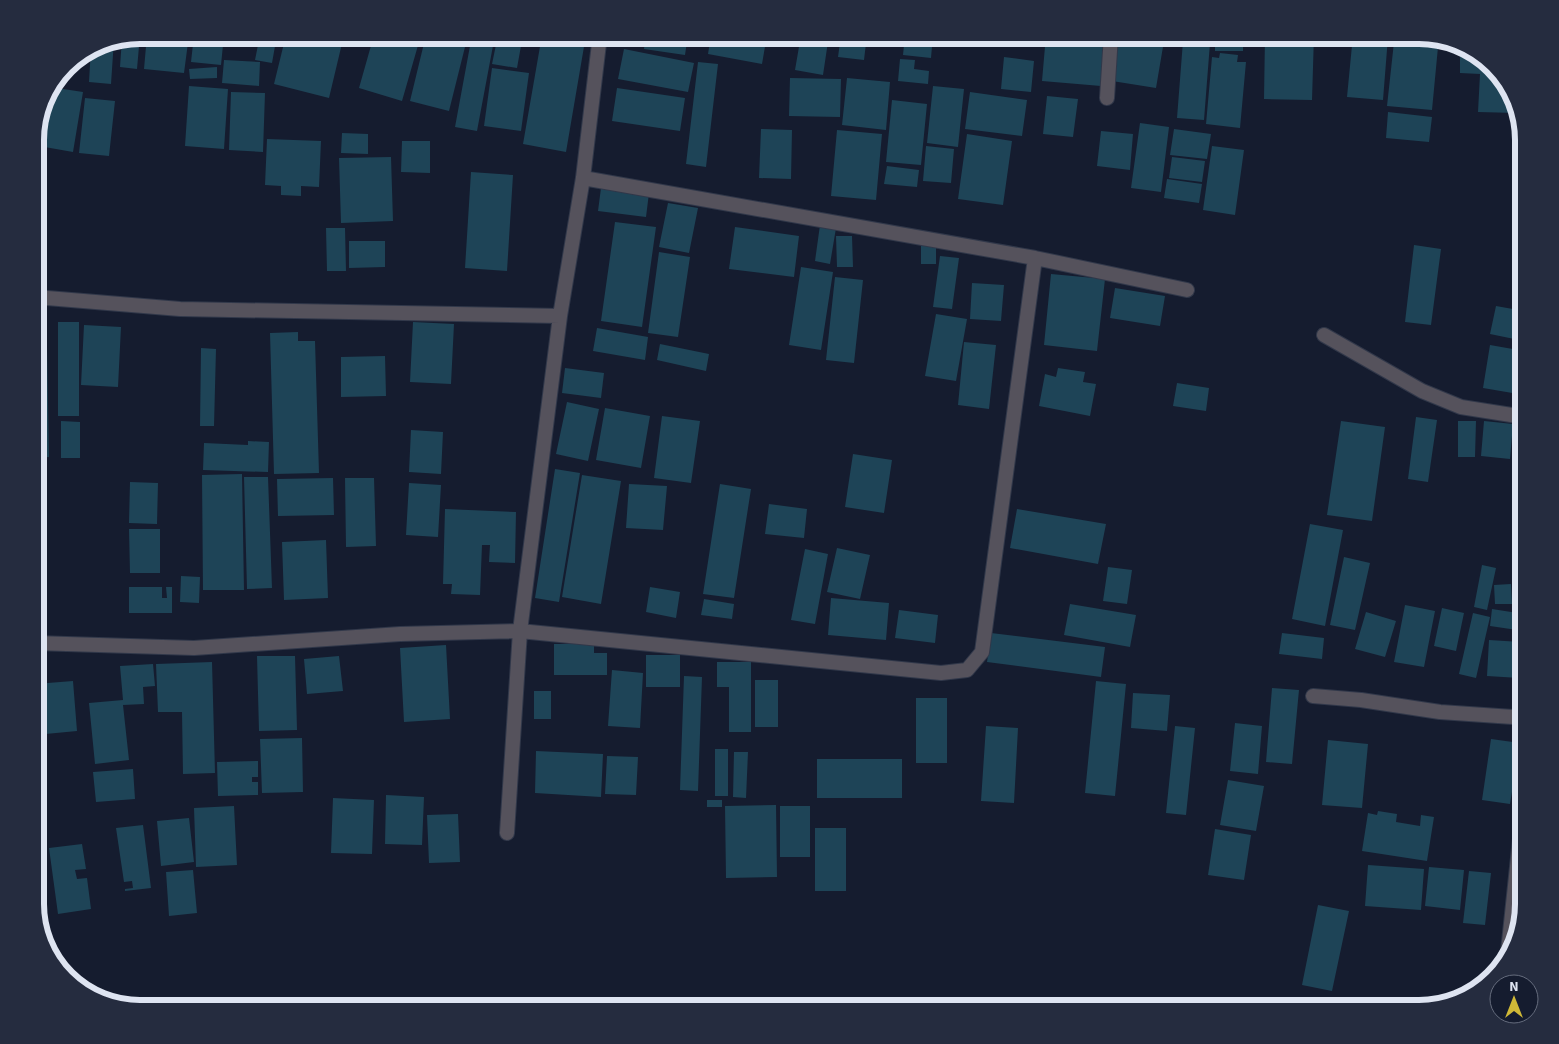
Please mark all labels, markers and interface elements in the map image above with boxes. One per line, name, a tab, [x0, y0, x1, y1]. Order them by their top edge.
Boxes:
north arrow	[1489, 974, 1539, 1024]
text: N	[1509, 977, 1519, 997]

